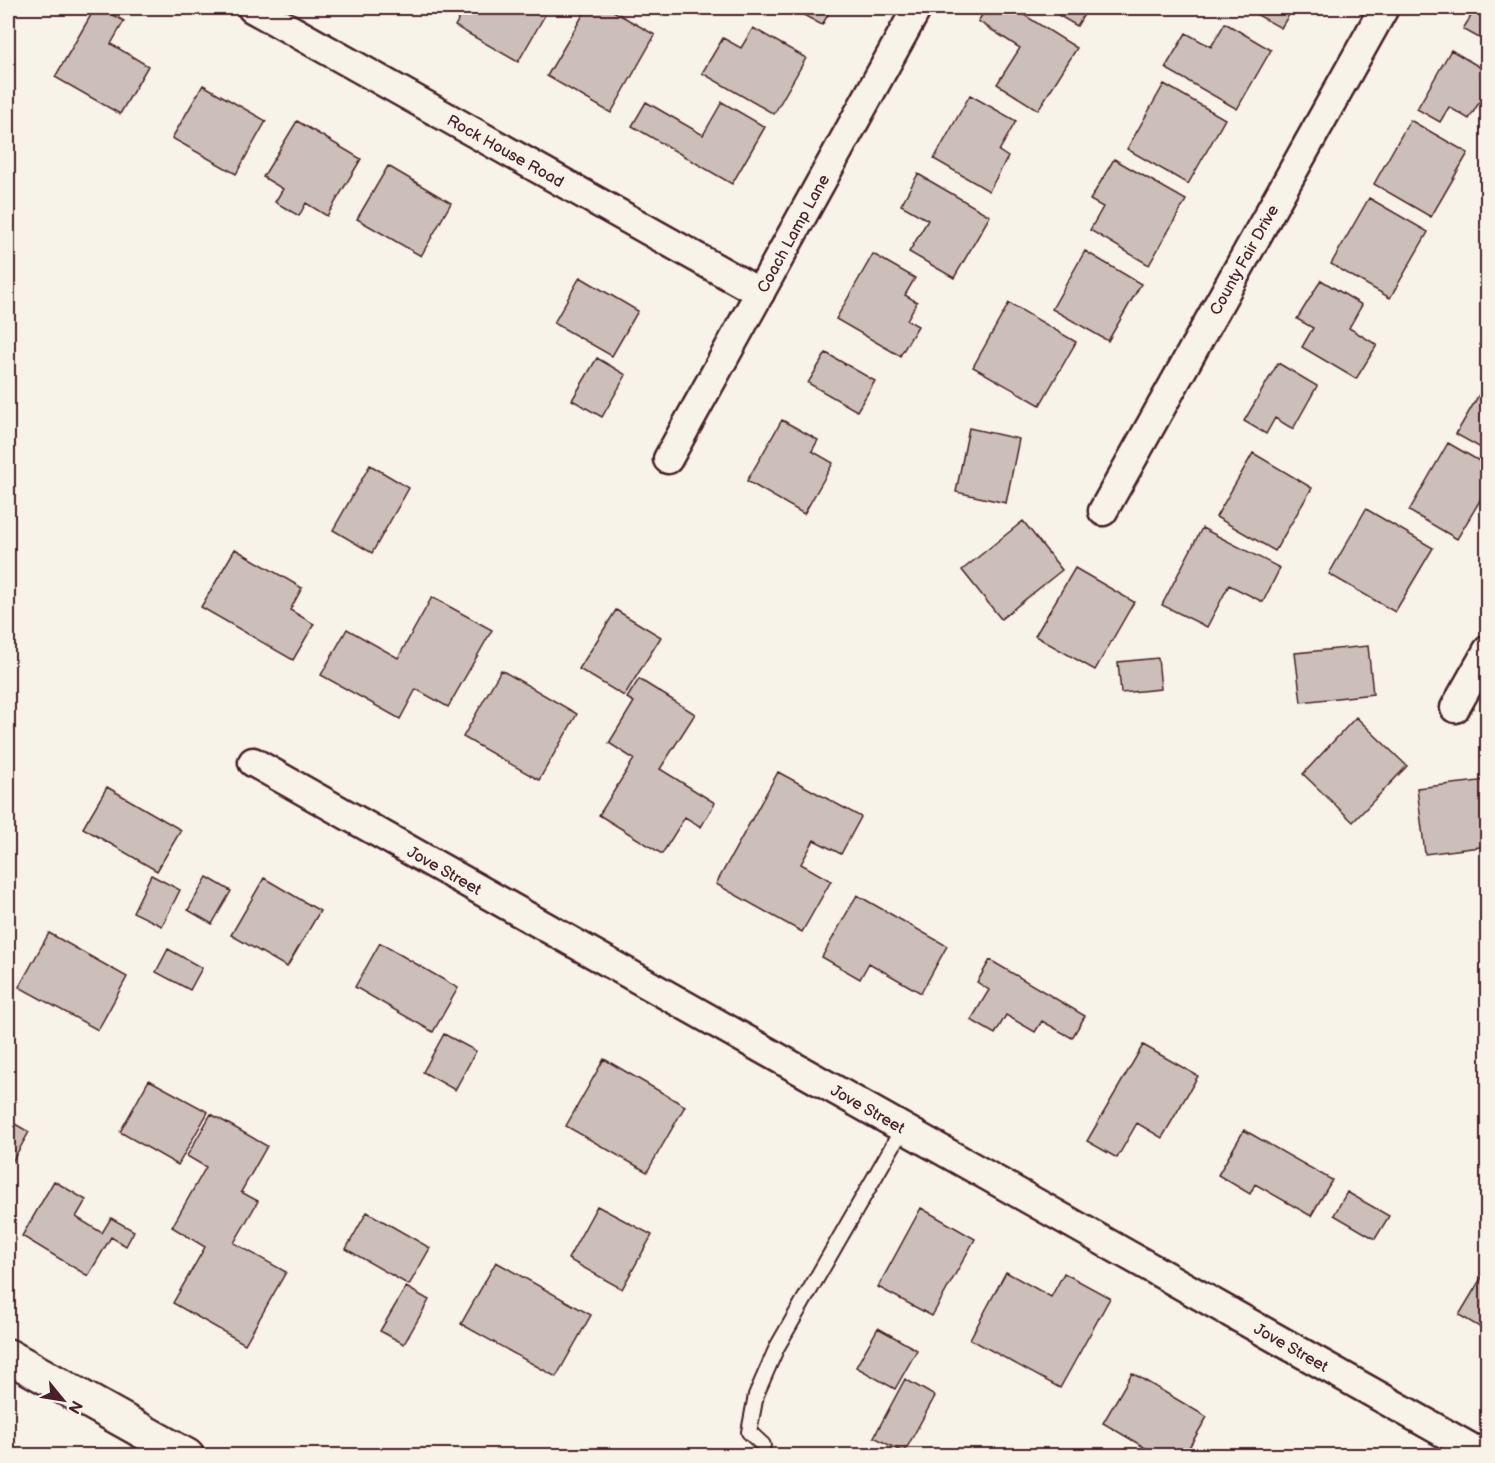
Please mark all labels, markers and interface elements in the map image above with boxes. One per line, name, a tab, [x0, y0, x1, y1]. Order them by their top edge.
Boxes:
street label: Rock House Road	[443, 111, 567, 192]
street label: Coach Lamp Lane	[754, 171, 835, 296]
street label: County Fair Drive	[1206, 201, 1283, 319]
street label: Jove Street	[404, 843, 484, 900]
street label: Jove Street	[827, 1081, 908, 1138]
street label: Jove Street	[1250, 1320, 1331, 1377]
north arrow	[33, 1370, 93, 1430]
text: N	[63, 1397, 86, 1417]

